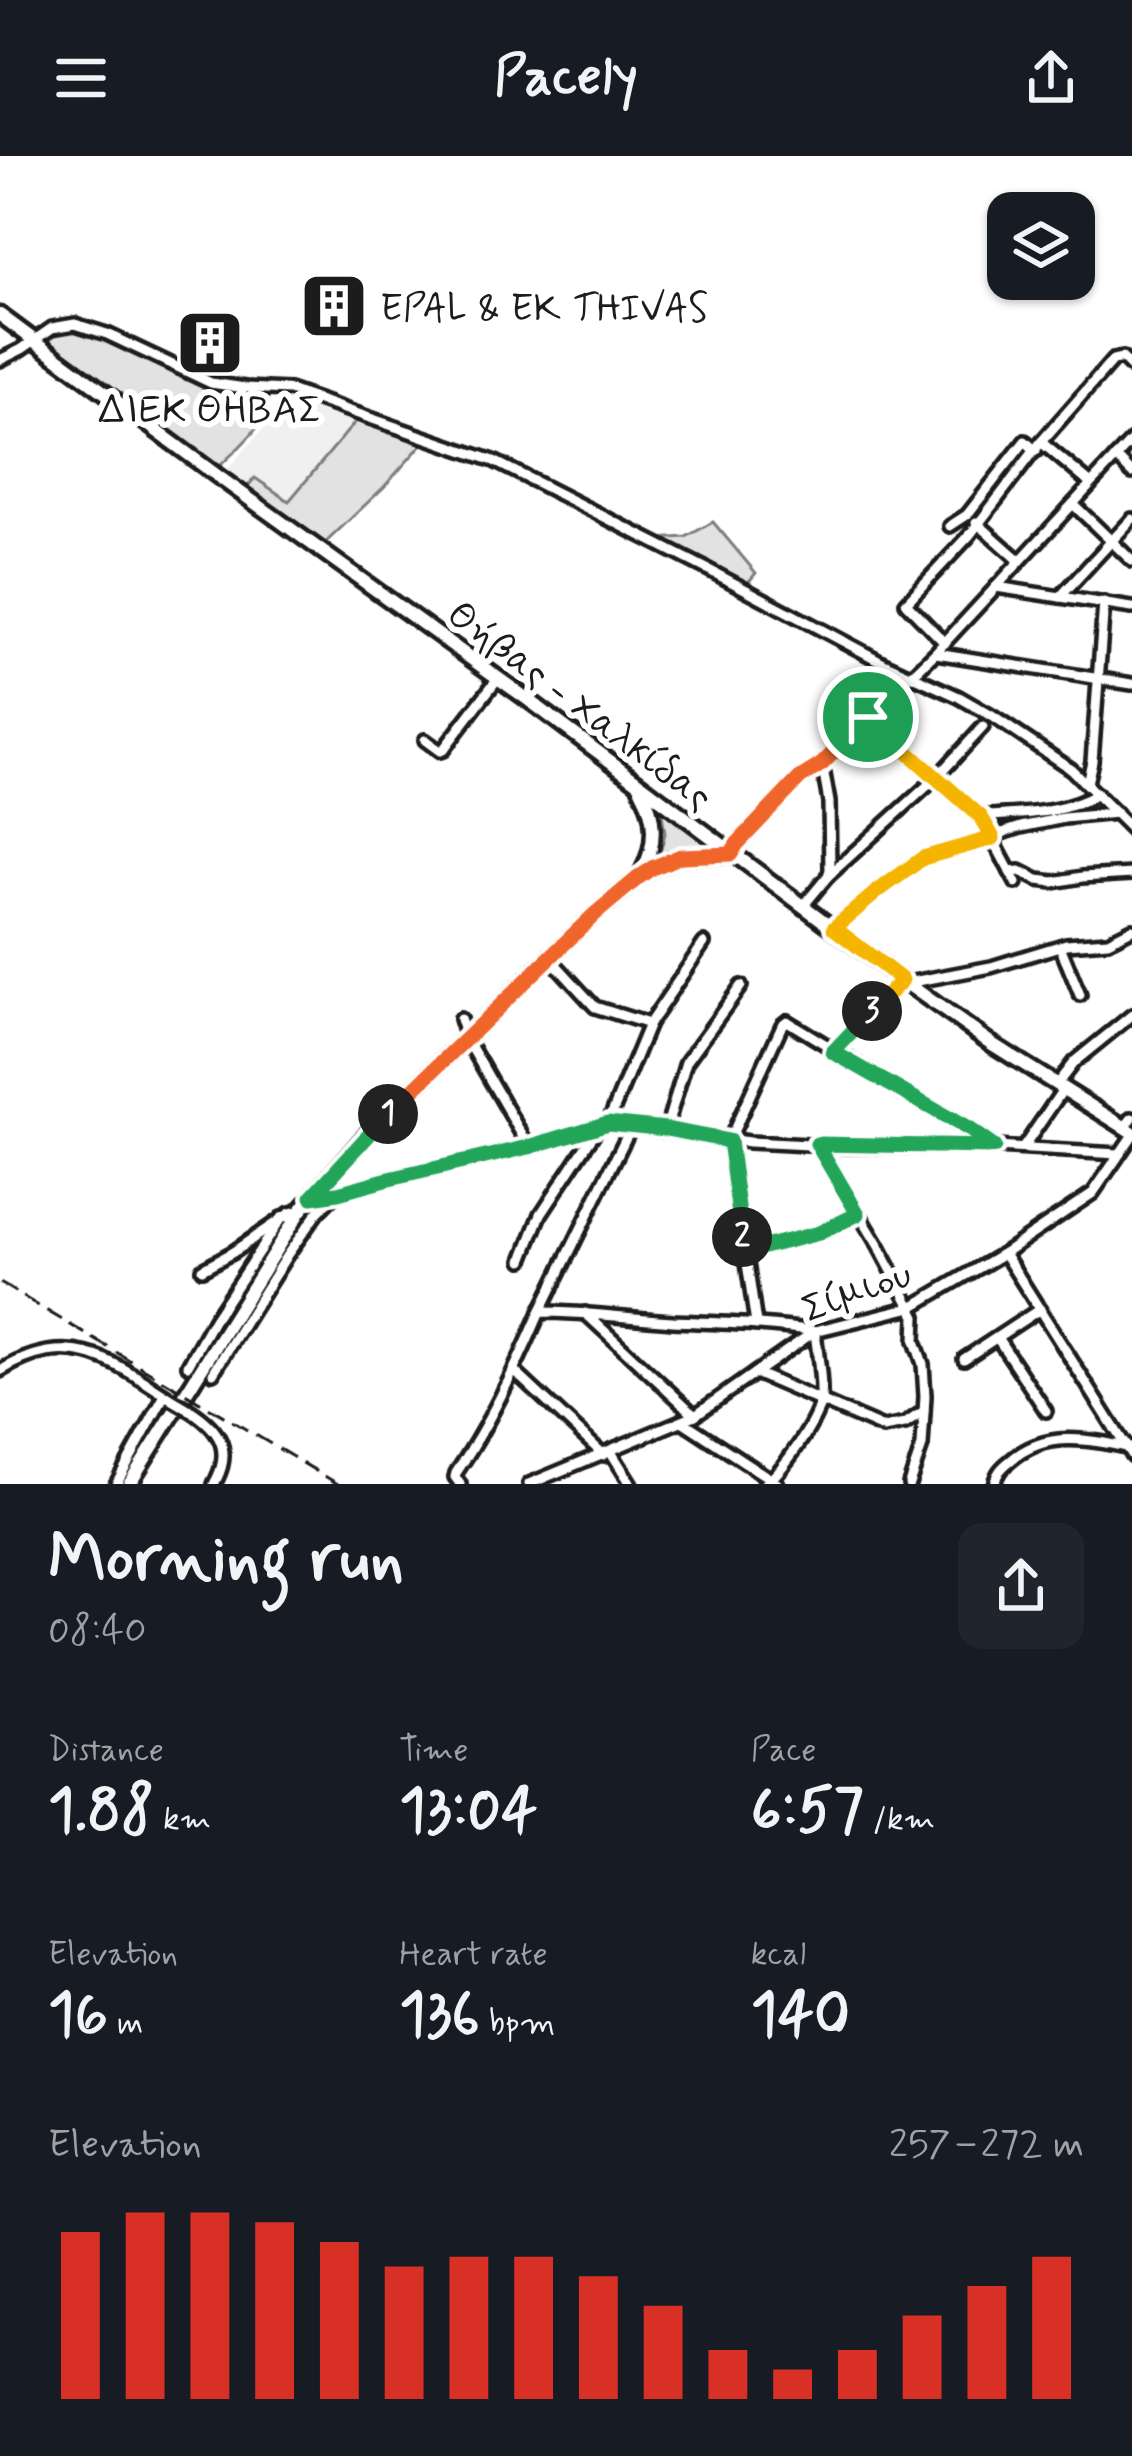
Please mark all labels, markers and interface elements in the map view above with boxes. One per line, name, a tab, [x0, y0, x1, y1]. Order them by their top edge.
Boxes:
text: Pacely	[494, 43, 638, 114]
icon: menu	[48, 45, 114, 111]
icon: share	[1018, 45, 1084, 111]
map controls	[987, 192, 1095, 300]
button: layers	[987, 192, 1095, 300]
building icon: EPAL & EK THIVAS	[299, 271, 369, 341]
place label: EPAL & EK THIVAS	[380, 284, 708, 335]
building icon: ΔΙΕΚ ΘΗΒΑΣ	[175, 308, 245, 378]
place label: ΔΙΕΚ ΘΗΒΑΣ	[98, 386, 322, 437]
street label: Θήβας - Χαλκίδας	[436, 590, 722, 824]
pin	[817, 666, 919, 768]
icon: arrive	[835, 684, 901, 750]
pin: 3	[842, 981, 902, 1041]
text: 3	[865, 989, 879, 1033]
pin: 1	[358, 1084, 418, 1144]
text: 1	[381, 1092, 395, 1136]
pin: 2	[712, 1207, 772, 1267]
text: 2	[734, 1215, 750, 1259]
street label: Σίμιου	[796, 1250, 919, 1337]
text: Morning run	[48, 1518, 404, 1604]
button: share	[958, 1523, 1084, 1649]
text: 08:40	[48, 1606, 147, 1657]
text: Distance	[48, 1729, 164, 1773]
text: Time	[399, 1729, 468, 1773]
text: Pace	[751, 1729, 816, 1773]
text: 1.88	[48, 1773, 154, 1852]
text: 13:04	[399, 1773, 538, 1852]
text: 6:57	[751, 1773, 864, 1852]
text: km	[154, 1798, 211, 1842]
text: /km	[864, 1798, 935, 1842]
text: Elevation	[48, 1933, 178, 1977]
text: Heart rate	[399, 1933, 548, 1977]
text: kcal	[751, 1933, 806, 1977]
text: 16	[48, 1977, 108, 2056]
text: 136	[399, 1977, 480, 2056]
text: 140	[751, 1977, 850, 2056]
text: m	[108, 2002, 143, 2046]
text: bpm	[480, 2002, 555, 2046]
text: Elevation	[48, 2120, 202, 2171]
text: 257–272 m	[889, 2120, 1084, 2171]

